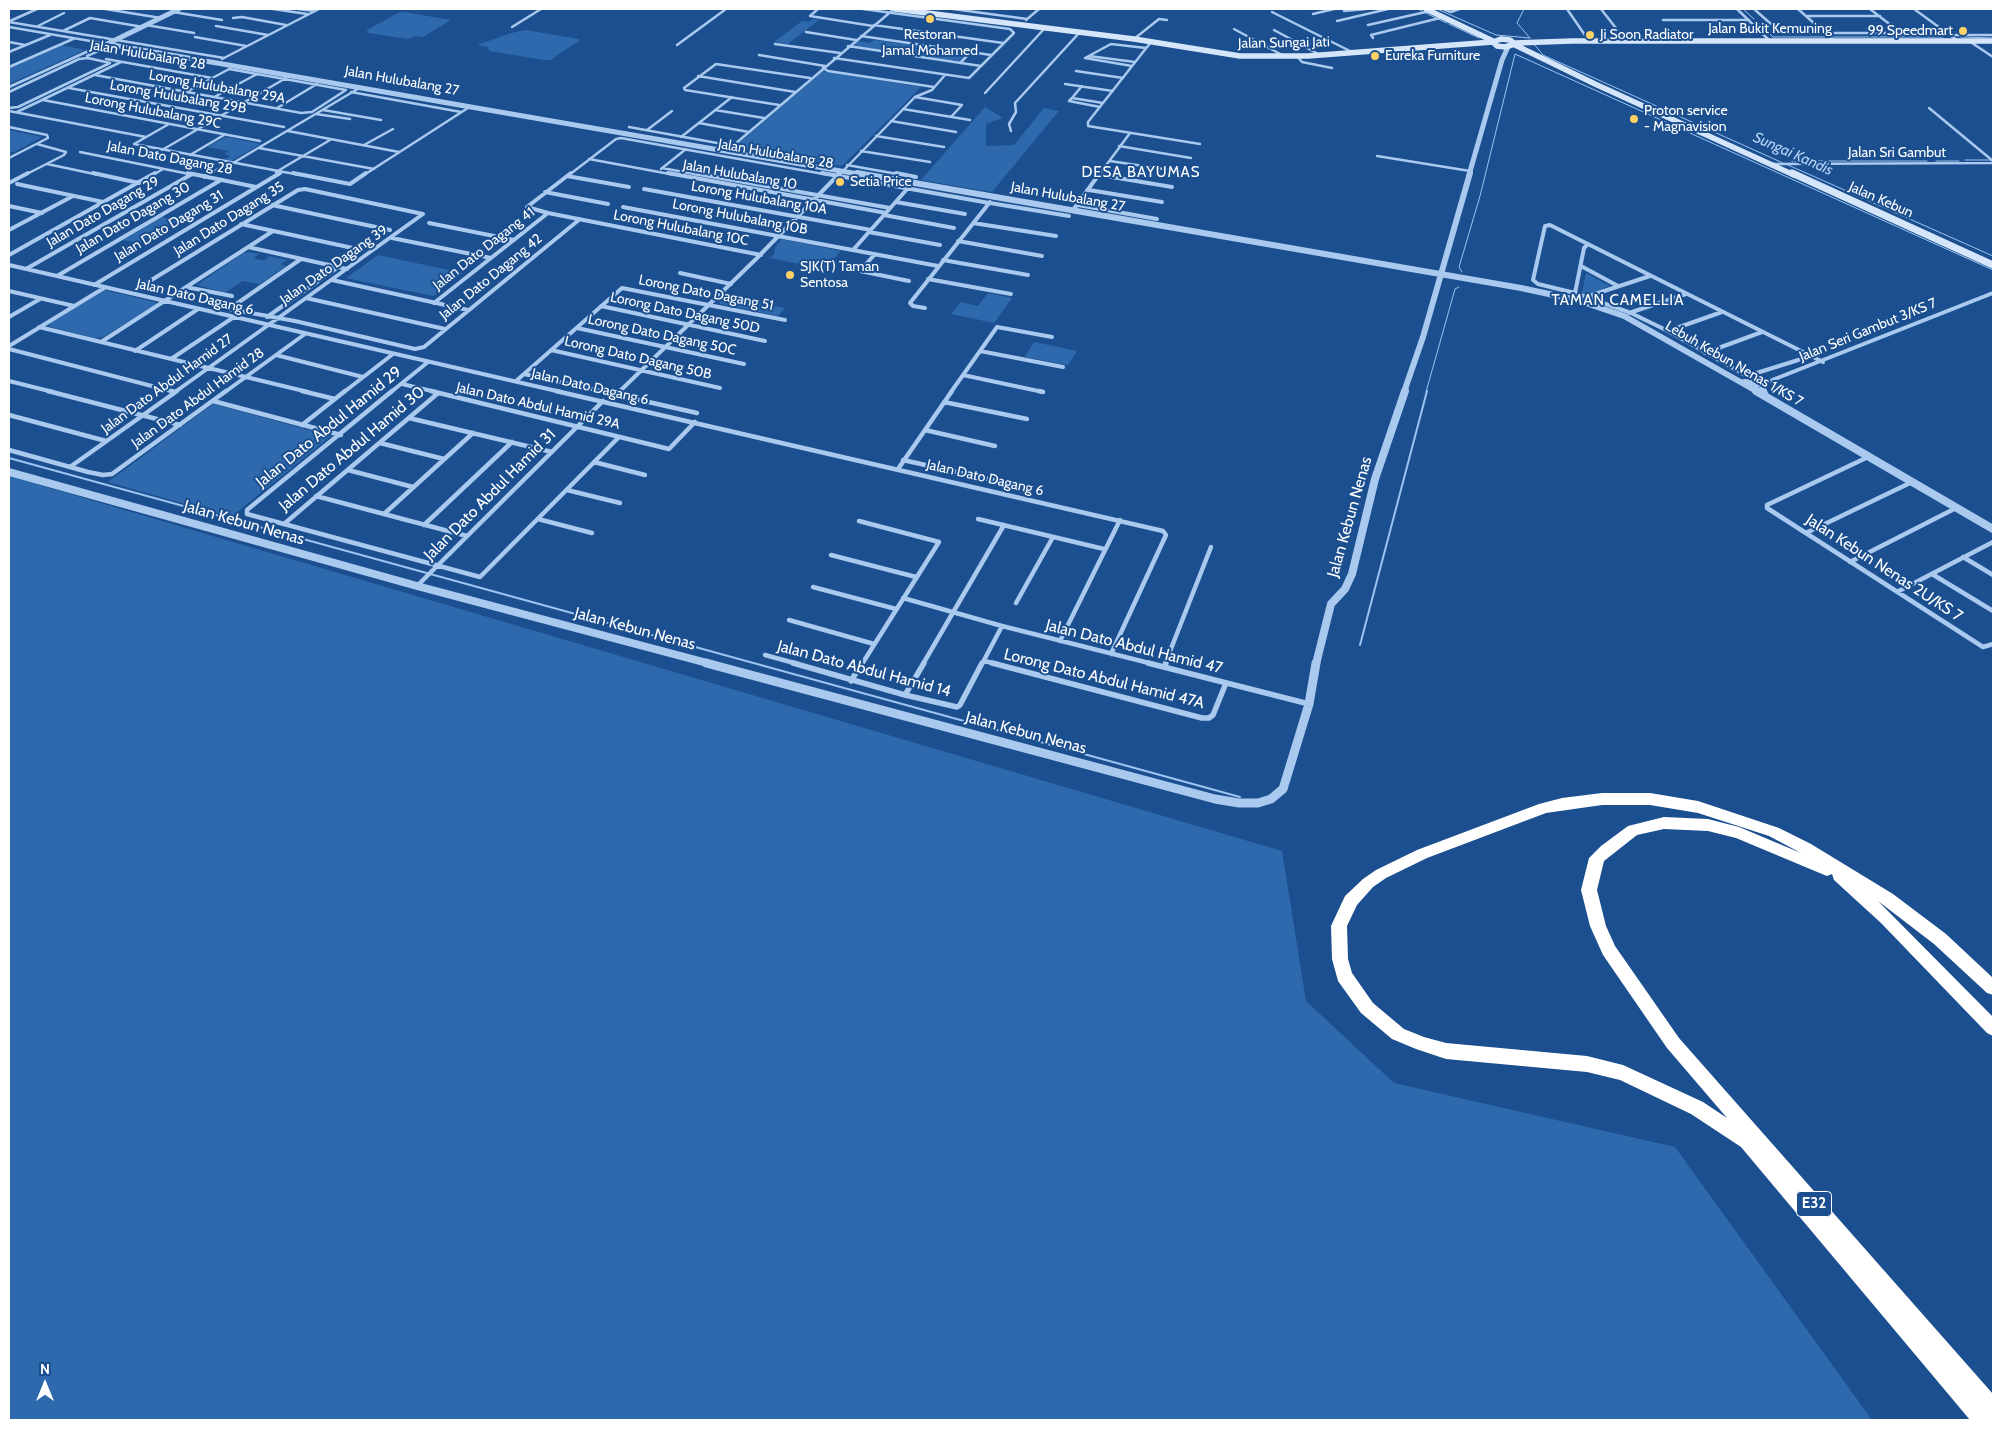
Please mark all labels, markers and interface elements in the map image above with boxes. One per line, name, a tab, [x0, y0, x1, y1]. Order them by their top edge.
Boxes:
marker: Restoran Jamal Mohamed	[924, 13, 936, 25]
street label: Jalan Bukit Kemuning	[1708, 21, 1832, 37]
place label: 99 Speedmart	[1868, 23, 1953, 39]
marker: 99 Speedmart	[1957, 25, 1969, 37]
place label: Restoran Jamal Mohamed	[882, 27, 978, 59]
place label: Ji Soon Radiator	[1600, 27, 1693, 43]
marker: Ji Soon Radiator	[1584, 29, 1596, 41]
street label: Jalan Sungai Jati	[1238, 34, 1330, 52]
street label: Jalan Hulubalang 28	[89, 37, 207, 73]
place label: Eureka Furniture	[1385, 48, 1480, 64]
marker: Eureka Furniture	[1369, 50, 1381, 62]
street label: Jalan Hulubalang 27	[344, 63, 460, 99]
street label: Lorong Hulubalang 29A	[147, 67, 287, 107]
street label: Lorong Hulubalang 29B	[108, 77, 248, 117]
street label: Lorong Hulubalang 29C	[83, 90, 223, 132]
place label: Proton service - Magnavision	[1644, 103, 1728, 136]
marker: Proton service - Magnavision	[1628, 113, 1640, 125]
water label: Sungai Kandis	[1750, 128, 1836, 180]
street label: Jalan Hulubalang 28	[717, 136, 835, 172]
street label: Jalan Dato Dagang 28	[106, 138, 234, 178]
street label: Jalan Sri Gambut	[1848, 145, 1946, 161]
street label: Jalan Hulubalang 10	[682, 157, 798, 193]
district label: DESA BAYUMAS	[1080, 164, 1202, 182]
street label: Jalan Dato Dagang 29	[44, 173, 162, 251]
place label: Setia Price	[850, 174, 912, 190]
marker: Setia Price	[834, 176, 846, 188]
street label: Jalan Dato Dagang 30	[73, 178, 193, 258]
street label: Jalan Dato Dagang 35	[171, 178, 287, 260]
street label: Lorong Hulubalang 10A	[690, 178, 828, 218]
street label: Jalan Kebun	[1846, 178, 1916, 222]
street label: Jalan Hulubalang 27	[1010, 179, 1126, 215]
street label: Jalan Dato Dagang 31	[112, 187, 226, 265]
street label: Lorong Hulubalang 10B	[671, 196, 809, 238]
street label: Jalan Dato Dagang 41	[430, 204, 538, 294]
street label: Lorong Hulubalang 10C	[612, 207, 750, 249]
street label: Jalan Dato Dagang 39	[277, 222, 391, 308]
street label: Jalan Dato Dagang 42	[436, 230, 546, 324]
place label: SJK(T) Taman Sentosa	[800, 259, 879, 292]
marker: SJK(T) Taman Sentosa	[784, 269, 796, 281]
street label: Lorong Dato Dagang 51	[637, 272, 775, 314]
street label: Jalan Dato Dagang 6	[135, 275, 255, 319]
street label: Lorong Dato Dagang 50D	[609, 289, 761, 337]
district label: TAMAN CAMELLIA	[1550, 292, 1686, 310]
street label: Jalan Seri Gambut 3/KS 7	[1797, 295, 1939, 365]
street label: Lorong Dato Dagang 50C	[586, 311, 738, 359]
street label: Lebuh Kebun Nenas 1/KS 7	[1662, 318, 1806, 410]
street label: Jalan Dato Abdul Hamid 27	[98, 331, 236, 437]
street label: Lorong Dato Dagang 50B	[563, 333, 713, 383]
street label: Jalan Dato Abdul Hamid 28	[128, 344, 268, 452]
street label: Jalan Dato Abdul Hamid 29	[252, 362, 406, 492]
street label: Jalan Dato Dagang 6	[530, 365, 650, 409]
street label: Jalan Dato Abdul Hamid 29A	[455, 379, 621, 433]
street label: Jalan Dato Abdul Hamid 30	[275, 382, 429, 516]
street label: Jalan Dato Abdul Hamid 31	[420, 425, 560, 565]
street label: Jalan Kebun Nenas	[1324, 454, 1376, 580]
street label: Jalan Dato Dagang 6	[925, 456, 1045, 500]
street label: Jalan Kebun Nenas	[181, 497, 307, 549]
street label: Jalan Kebun Nenas 2U/KS 7	[1802, 510, 1966, 626]
street label: Jalan Kebun Nenas	[572, 604, 698, 654]
street label: Jalan Dato Abdul Hamid 47	[1044, 616, 1224, 678]
street label: Jalan Dato Abdul Hamid 14	[775, 637, 953, 701]
street label: Lorong Dato Abdul Hamid 47A	[1002, 645, 1206, 713]
street label: Jalan Kebun Nenas	[963, 708, 1089, 758]
road number: E32	[1796, 1192, 1832, 1216]
north arrow	[20, 1359, 70, 1409]
text: N	[40, 1360, 50, 1378]

